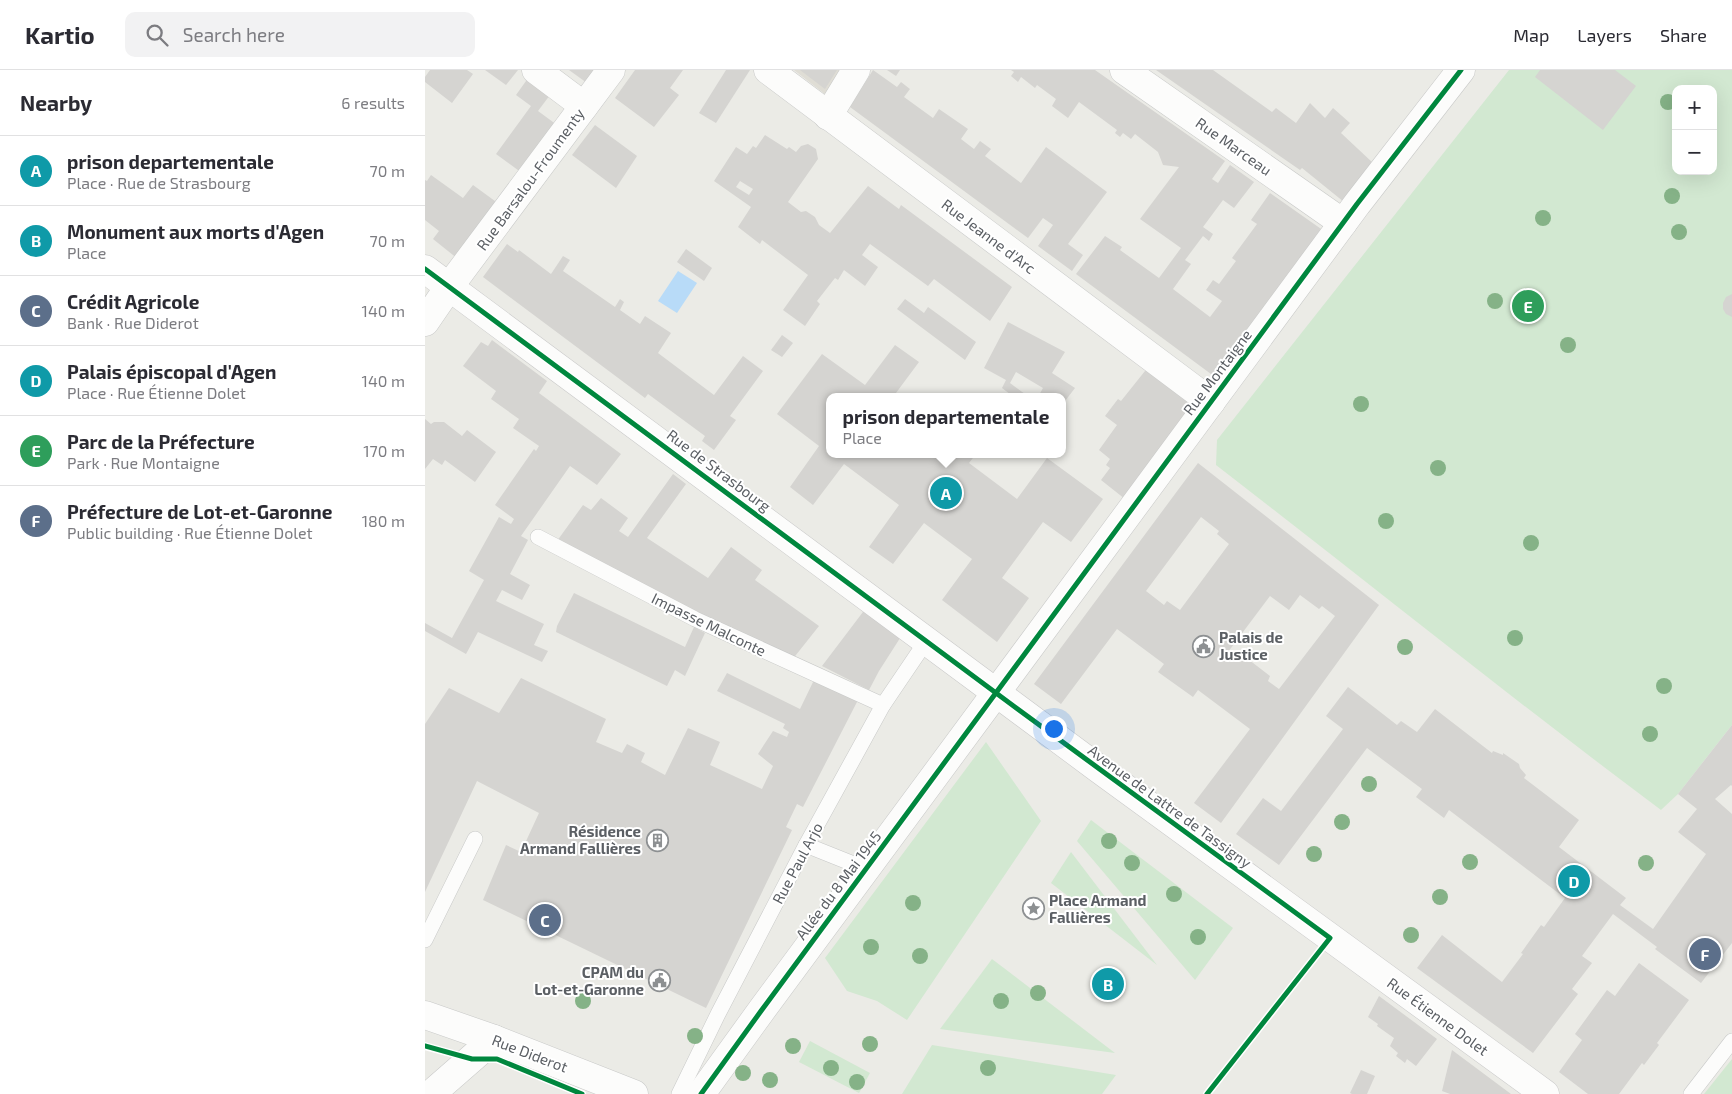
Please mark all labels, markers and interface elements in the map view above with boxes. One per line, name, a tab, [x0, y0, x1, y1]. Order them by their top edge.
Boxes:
search box	[125, 12, 475, 57]
text: Kartio	[25, 20, 95, 49]
icon: search	[143, 21, 171, 49]
text: Search here	[183, 23, 285, 46]
text: Map	[1513, 24, 1549, 46]
text: Layers	[1577, 24, 1632, 46]
text: Share	[1660, 24, 1707, 46]
map controls	[1672, 85, 1717, 175]
button: +	[1672, 85, 1717, 130]
text: Nearby	[20, 90, 92, 115]
text: 6 results	[341, 93, 405, 112]
street label: Rue Barsalou-Froumenty	[472, 104, 588, 254]
street label: Rue Marceau	[1193, 113, 1275, 179]
button: −	[1672, 130, 1717, 175]
text: prison departementale	[67, 150, 274, 173]
text: A	[31, 161, 41, 180]
text: 70 m	[370, 161, 405, 180]
text: Place · Rue de Strasbourg	[67, 173, 251, 192]
street label: Rue Jeanne d'Arc	[939, 195, 1039, 277]
text: Monument aux morts d'Agen	[67, 220, 324, 243]
text: B	[31, 231, 41, 250]
text: 70 m	[370, 231, 405, 250]
text: Place	[67, 243, 106, 262]
pin: E	[1512, 287, 1544, 325]
text: Crédit Agricole	[67, 290, 199, 313]
text: C	[31, 301, 41, 320]
text: 140 m	[362, 301, 405, 320]
text: Bank · Rue Diderot	[67, 313, 199, 332]
street label: Rue Montaigne	[1179, 326, 1255, 418]
text: Palais épiscopal d'Agen	[67, 360, 277, 383]
text: D	[31, 371, 41, 390]
text: 140 m	[362, 371, 405, 390]
text: Place · Rue Étienne Dolet	[67, 383, 246, 402]
popup	[826, 393, 1066, 458]
text: prison departementale	[843, 405, 1049, 428]
street label: Rue de Strasbourg	[664, 425, 775, 515]
text: Place	[843, 428, 882, 447]
text: Parc de la Préfecture	[67, 430, 255, 453]
text: E	[31, 441, 41, 460]
text: 170 m	[363, 441, 405, 460]
text: Park · Rue Montaigne	[67, 453, 220, 472]
pin: A	[930, 474, 962, 512]
text: Préfecture de Lot-et-Garonne	[67, 500, 333, 523]
text: F	[32, 511, 40, 530]
text: 180 m	[362, 511, 405, 530]
text: Public building · Rue Étienne Dolet	[67, 523, 313, 542]
street label: Impasse Malconte	[649, 589, 769, 659]
place label: Palais de Justice	[1219, 628, 1283, 663]
public building icon: Palais de Justice	[1191, 634, 1215, 658]
your location	[1041, 716, 1067, 742]
street label: Avenue de Lattre de Tassigny	[1085, 741, 1255, 871]
street label: Rue Paul Arjo	[768, 819, 827, 907]
place label: Résidence Armand Fallières	[520, 822, 641, 857]
street label: Allée du 8 Mai 1945	[791, 827, 885, 943]
building icon: Résidence Armand Fallières	[645, 828, 669, 852]
pin: D	[1558, 862, 1590, 900]
place label: Place Armand Fallières	[1049, 891, 1147, 926]
place icon: Place Armand Fallières	[1021, 897, 1045, 921]
pin: C	[529, 901, 561, 939]
pin: F	[1689, 935, 1721, 973]
place label: CPAM du Lot-et-Garonne	[534, 963, 644, 998]
pin: B	[1092, 965, 1124, 1003]
public building icon: CPAM du Lot-et-Garonne	[648, 969, 672, 993]
street label: Rue Étienne Dolet	[1384, 973, 1492, 1059]
street label: Rue Diderot	[490, 1030, 571, 1076]

